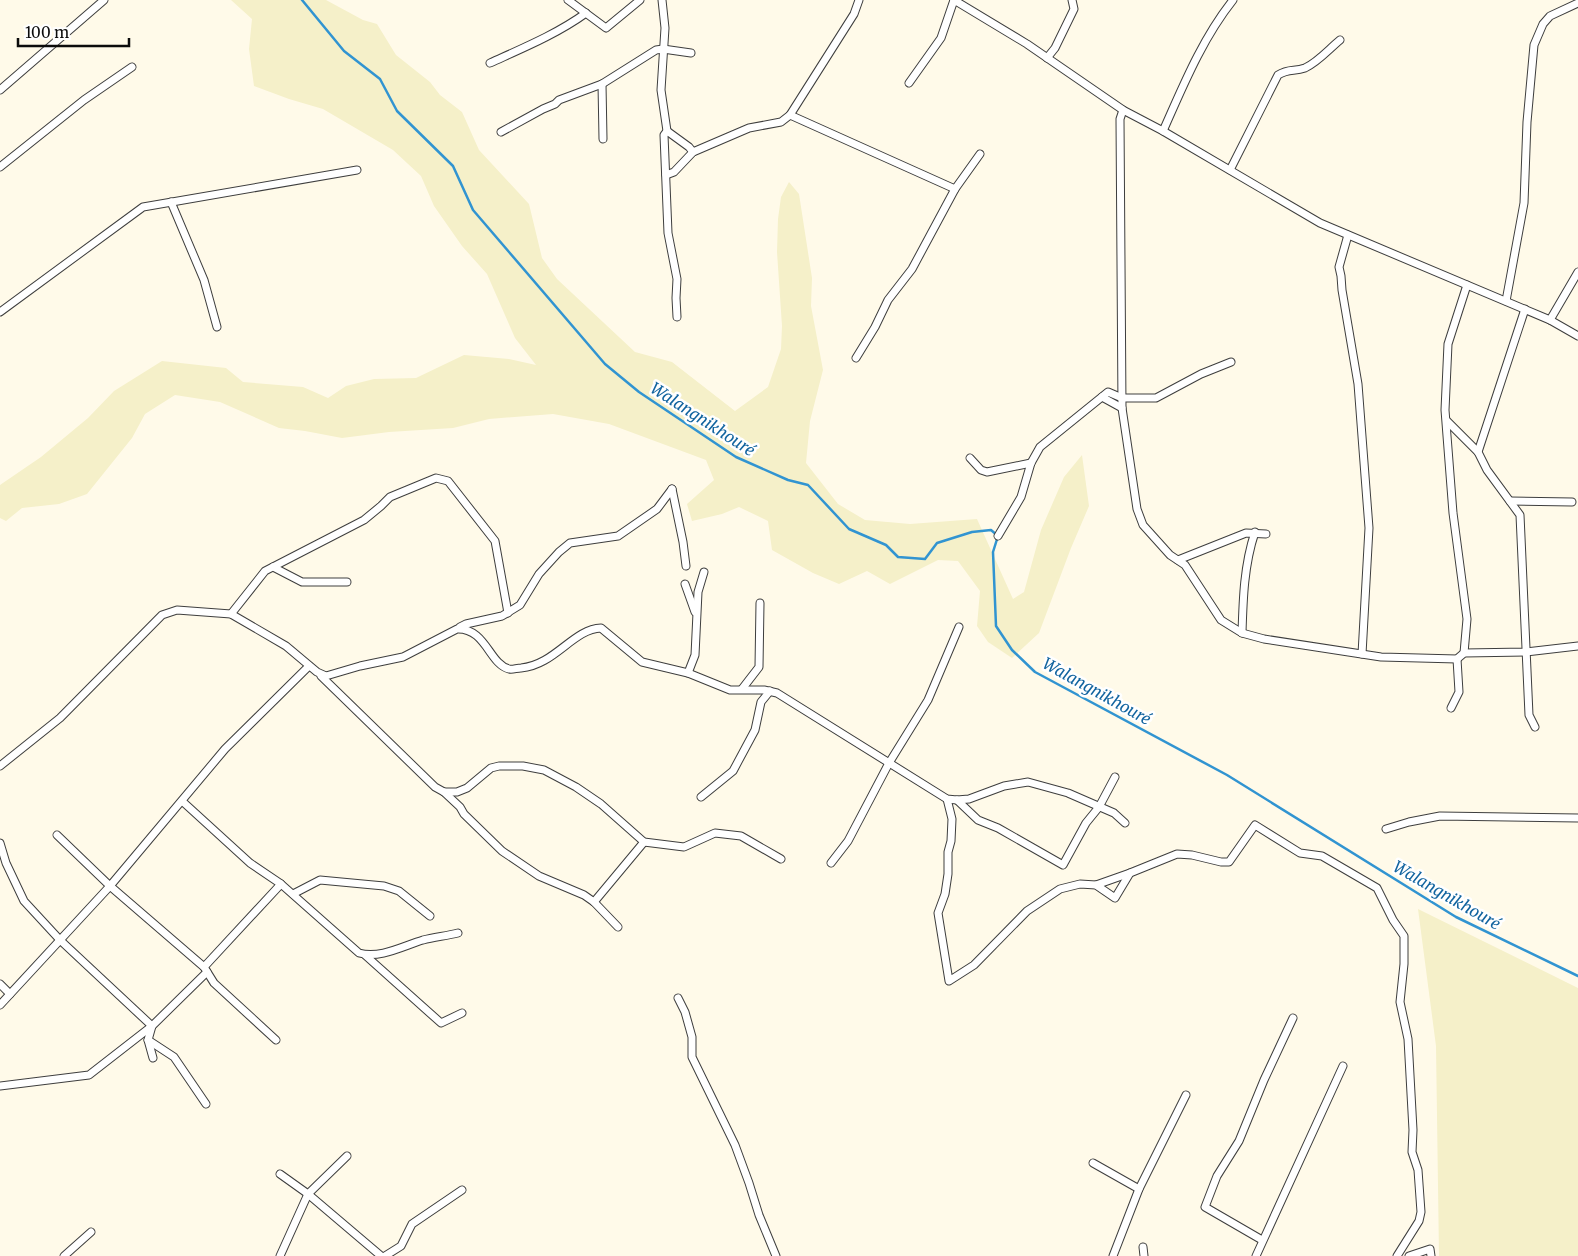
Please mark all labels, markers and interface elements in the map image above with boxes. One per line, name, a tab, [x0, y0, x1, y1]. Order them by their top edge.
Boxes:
scale bar	[18, 15, 129, 47]
text: 100 m	[25, 23, 69, 42]
water label: Walangnikhouré	[647, 378, 760, 461]
water label: Walangnikhouré	[1039, 653, 1155, 729]
water label: Walangnikhouré	[1390, 856, 1505, 934]

